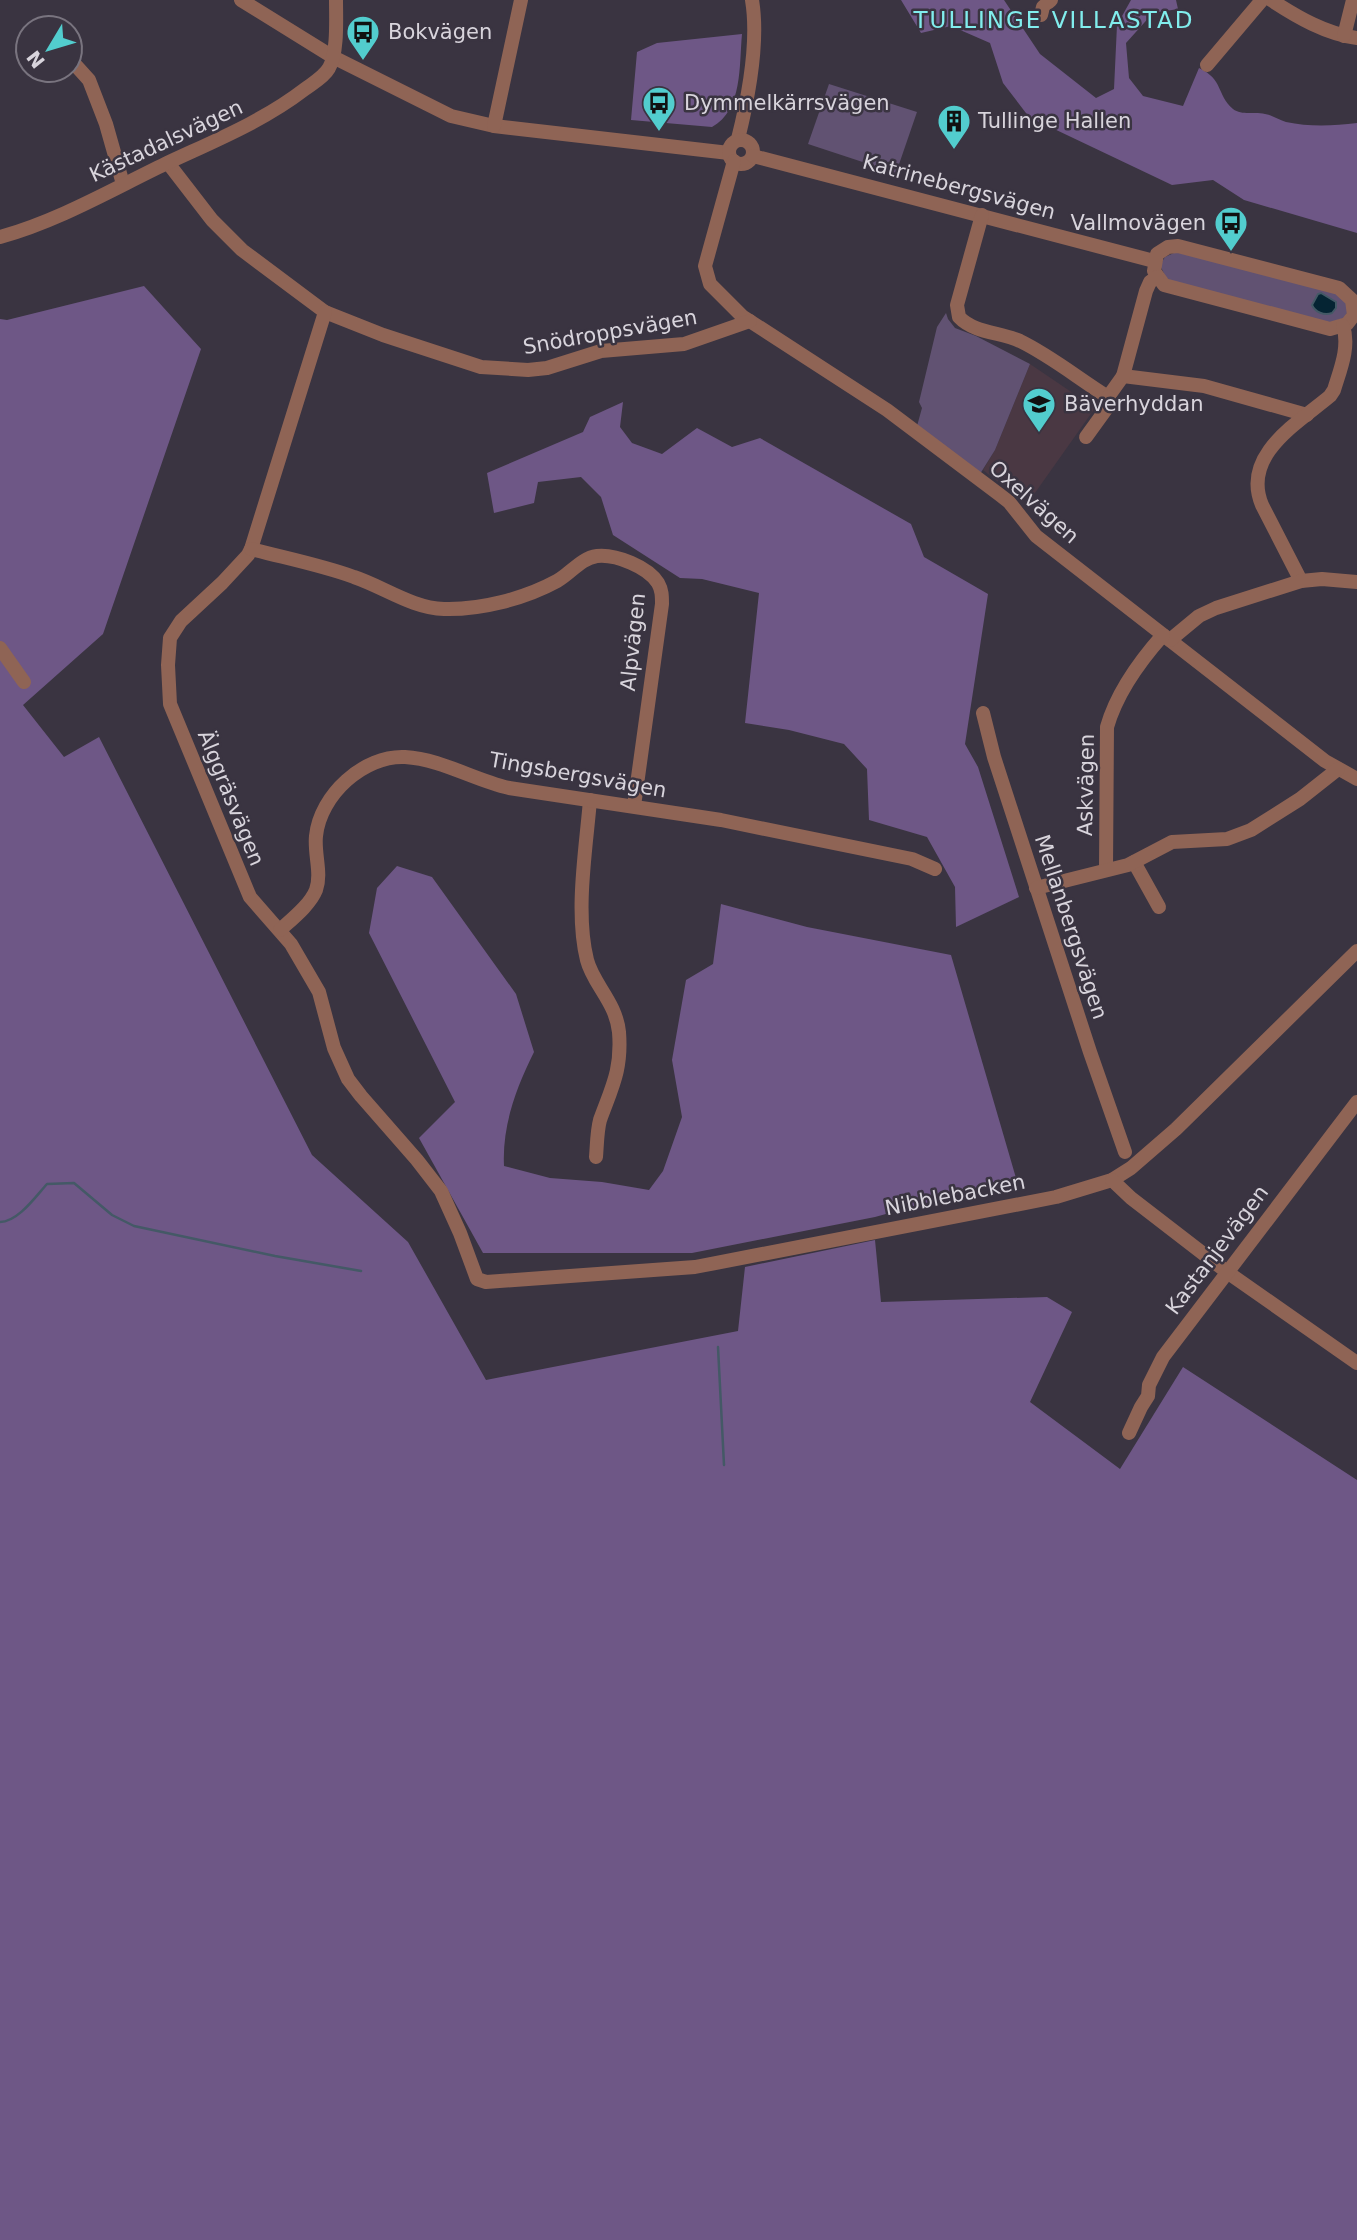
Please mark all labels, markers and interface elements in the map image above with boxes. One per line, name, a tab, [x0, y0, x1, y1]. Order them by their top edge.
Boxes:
district label: TULLINGE VILLASTAD	[913, 7, 1194, 33]
bus stop icon: Bokvägen	[344, 13, 382, 62]
north arrow	[14, 14, 84, 84]
place label: Bokvägen	[388, 20, 492, 44]
text: N	[22, 46, 49, 73]
bus stop icon: Dymmelkärrsvägen	[640, 84, 678, 133]
place label: Dymmelkärrsvägen	[684, 91, 890, 115]
street label: Kästadalsvägen	[86, 95, 246, 187]
building icon: Tullinge Hallen	[935, 102, 973, 151]
place label: Tullinge Hallen	[977, 109, 1131, 133]
street label: Katrinebergsvägen	[860, 150, 1058, 224]
bus stop icon: Vallmovägen	[1212, 204, 1250, 253]
place label: Vallmovägen	[1071, 211, 1206, 235]
street label: Snödroppsvägen	[521, 305, 699, 359]
school or university icon: Bäverhyddan	[1020, 385, 1058, 434]
place label: Bäverhyddan	[1064, 392, 1203, 416]
street label: Oxelvägen	[984, 456, 1084, 548]
street label: Alpvägen	[616, 592, 650, 692]
street label: Älggräsvägen	[193, 726, 270, 869]
street label: Askvägen	[1073, 734, 1099, 836]
street label: Tingsbergsvägen	[487, 747, 668, 802]
street label: Mellanbergsvägen	[1030, 832, 1112, 1022]
street label: Nibblebacken	[883, 1170, 1027, 1220]
street label: Kastanjevägen	[1161, 1181, 1273, 1319]

